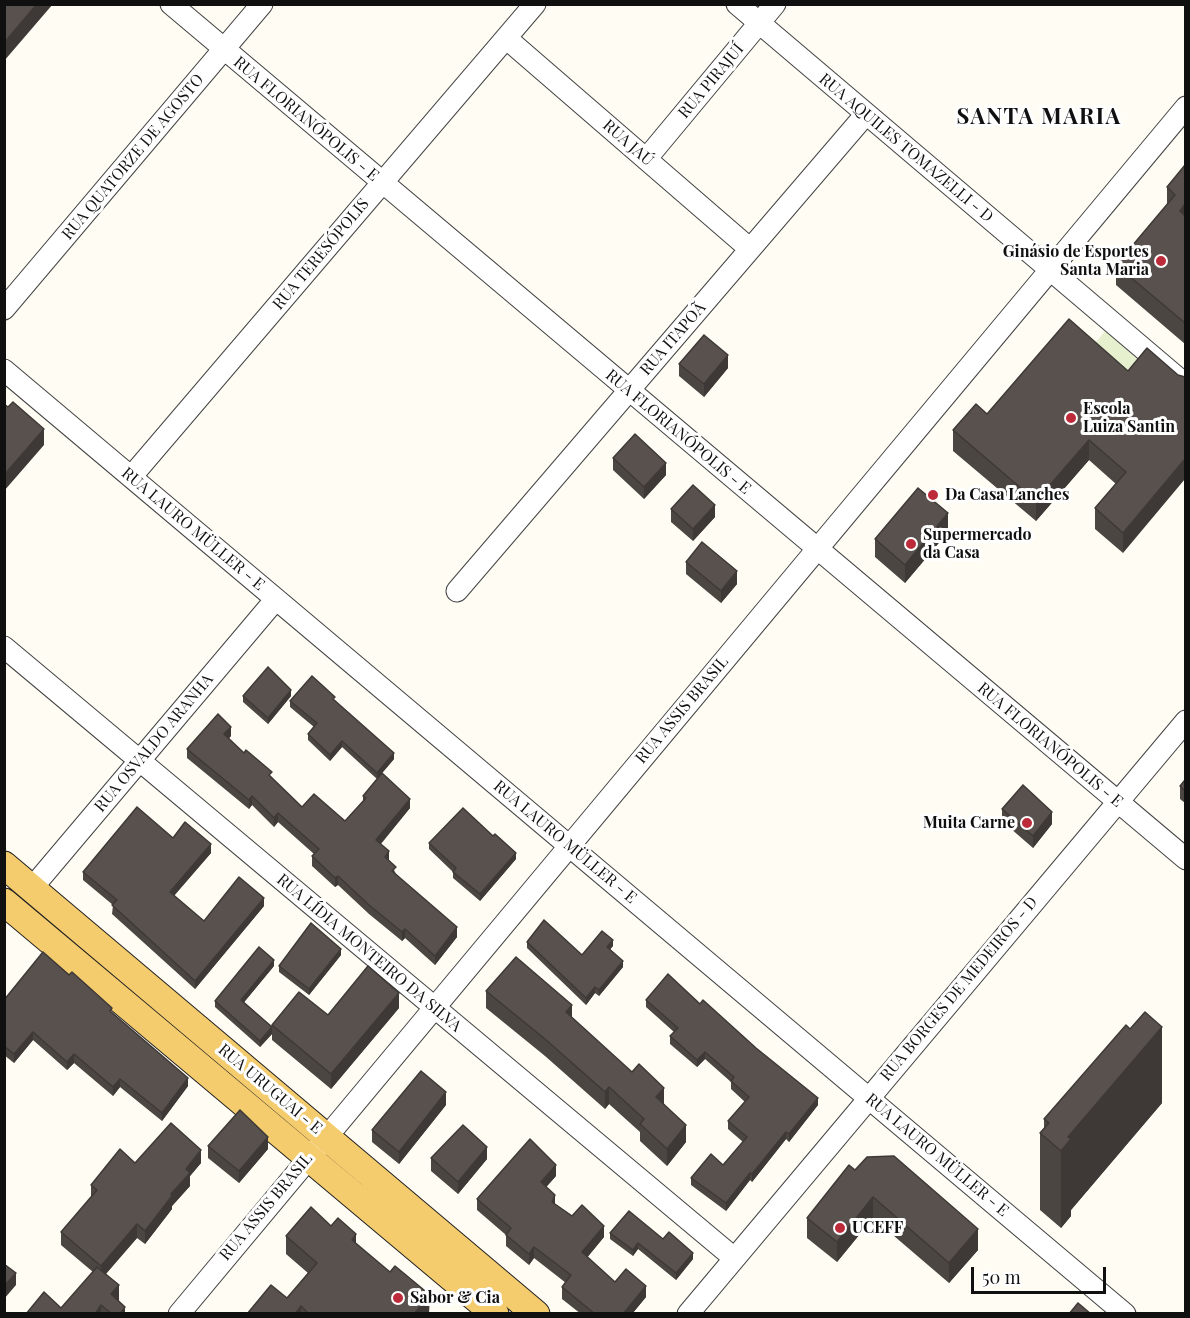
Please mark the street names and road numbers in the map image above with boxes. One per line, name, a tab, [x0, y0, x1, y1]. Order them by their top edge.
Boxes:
street label: RUA PIRAJUÍ	[674, 40, 748, 122]
street label: RUA FLORIANÓPOLIS - E	[229, 53, 383, 185]
street label: RUA QUATORZE DE AGOSTO	[58, 70, 208, 244]
street label: RUA AQUILES TOMAZELLI - D	[815, 70, 997, 226]
street label: RUA JAÚ	[599, 116, 657, 170]
street label: RUA TERESÓPOLIS	[269, 194, 373, 314]
street label: RUA ITAPOÃ	[636, 299, 710, 379]
street label: RUA FLORIANÓPOLIS - E	[601, 366, 755, 498]
street label: RUA LAURO MÜLLER - E	[118, 464, 268, 594]
street label: RUA ASSIS BRASIL	[632, 653, 732, 767]
street label: RUA OSVALDO ARANHA	[91, 670, 217, 816]
street label: RUA FLORIANÓPOLIS - E	[973, 679, 1127, 811]
street label: RUA LAURO MÜLLER - E	[490, 777, 640, 907]
street label: RUA LÍDIA MONTEIRO DA SILVA	[273, 870, 465, 1036]
street label: RUA BORGES DE MEDEIROS - D	[876, 893, 1042, 1085]
street label: RUA URUGUAI - E	[214, 1040, 326, 1138]
street label: RUA LAURO MÜLLER - E	[862, 1090, 1012, 1220]
street label: RUA ASSIS BRASIL	[216, 1150, 316, 1264]

